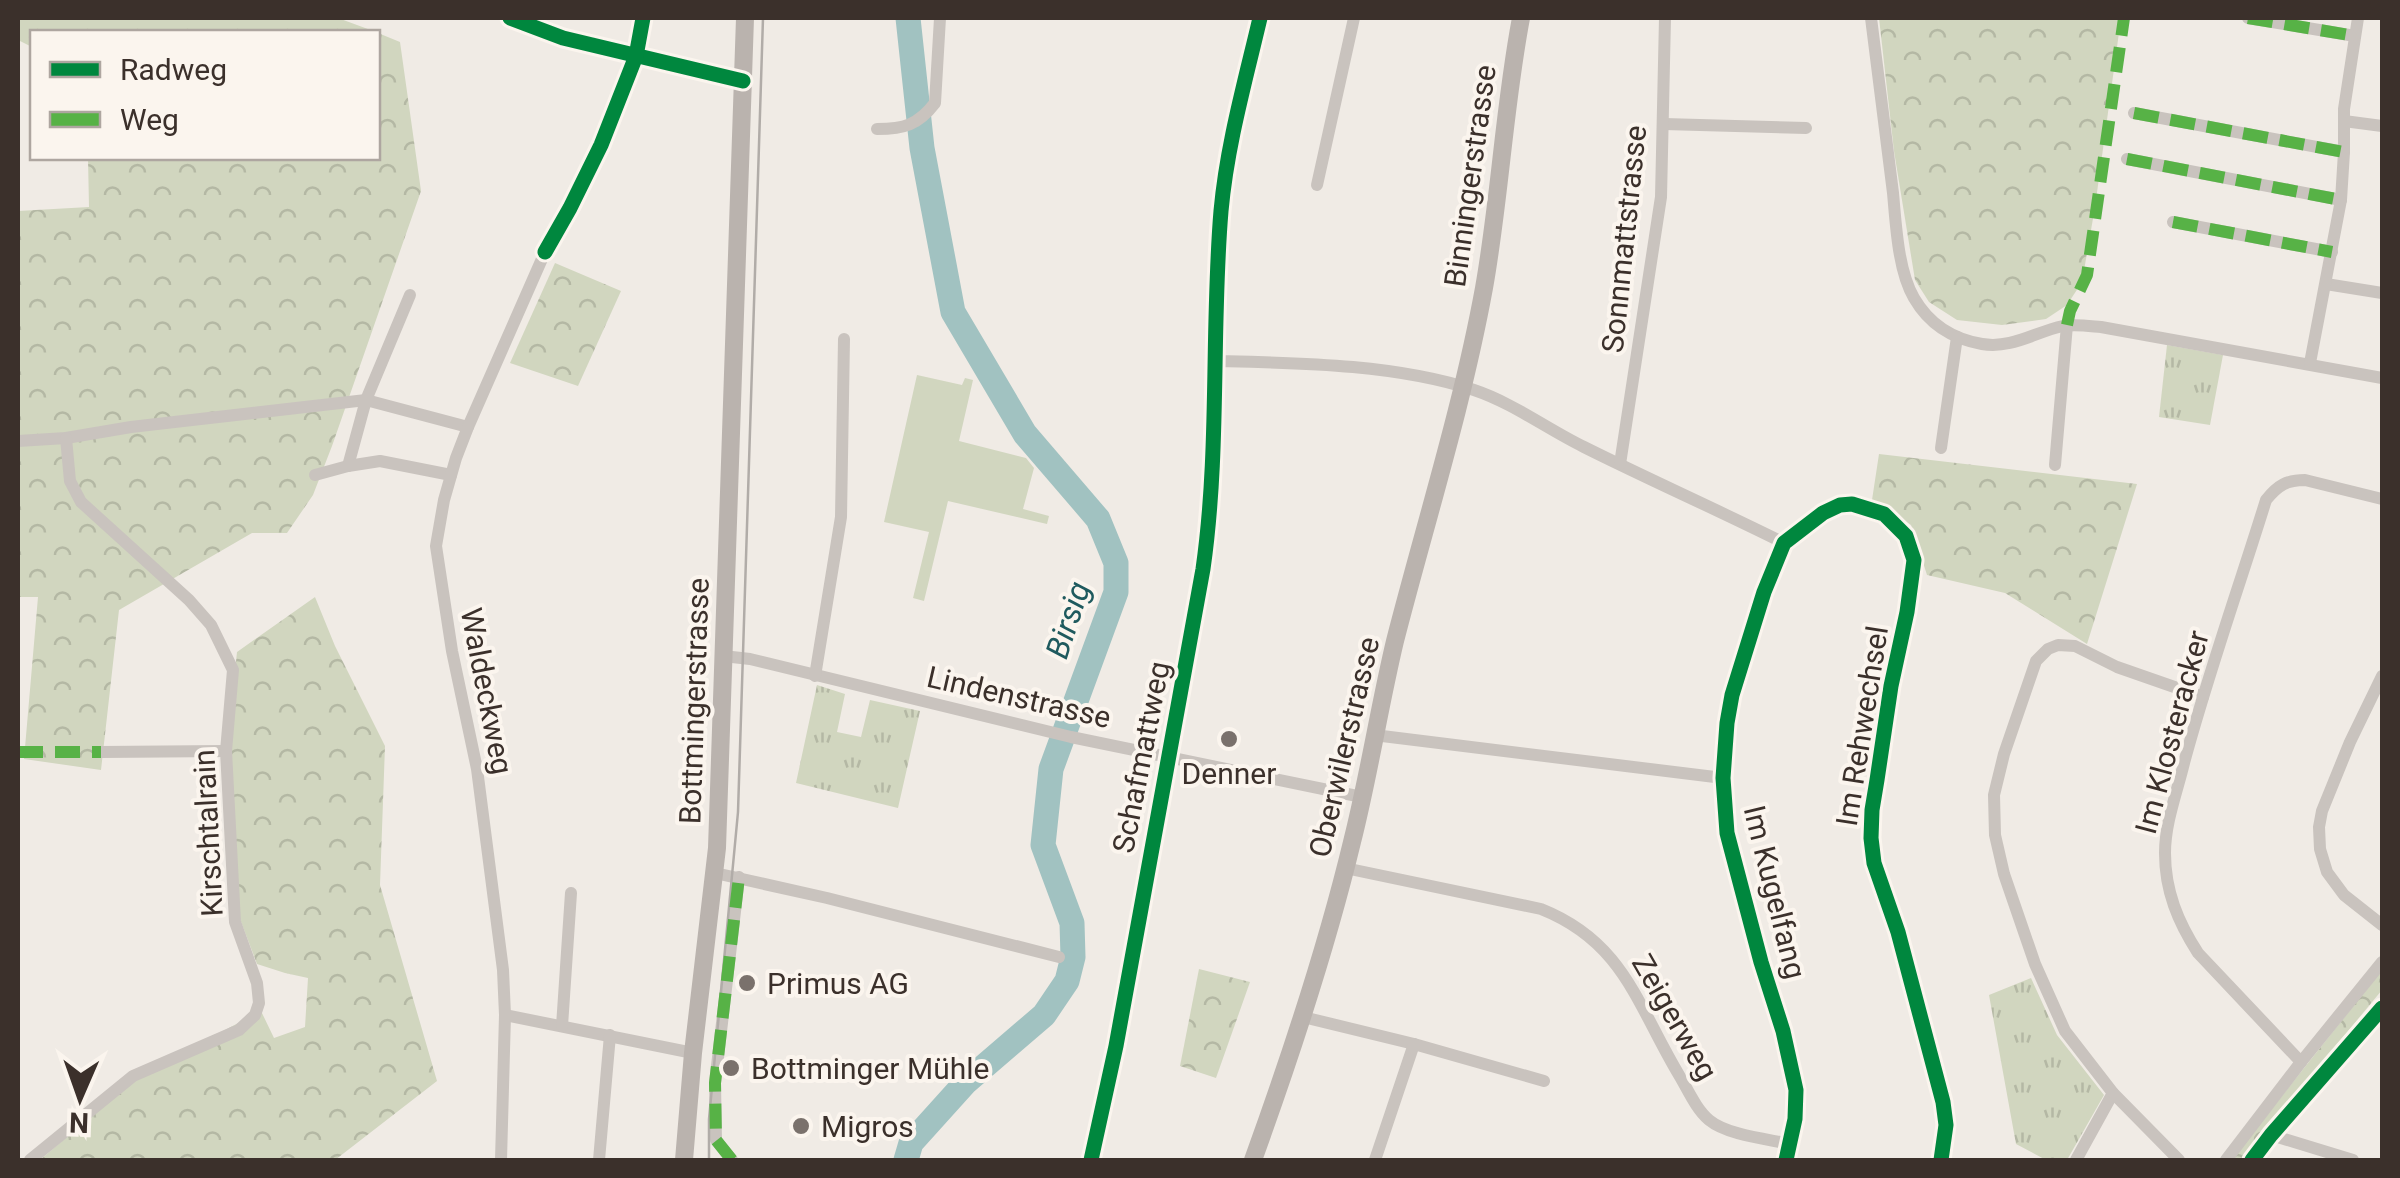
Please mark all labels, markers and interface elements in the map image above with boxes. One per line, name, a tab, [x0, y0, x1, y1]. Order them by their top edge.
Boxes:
legend	[30, 30, 380, 160]
text: Radweg	[120, 52, 227, 87]
street label: Binningerstrasse	[1437, 63, 1503, 289]
text: Weg	[120, 102, 179, 137]
street label: Sonnmattstrasse	[1595, 124, 1653, 354]
street label: Bottmingerstrasse	[672, 577, 716, 825]
water label: Birsig	[1038, 577, 1098, 663]
street label: Waldeckweg	[454, 605, 520, 777]
street label: Im Rehwechsel	[1829, 623, 1895, 829]
street label: Im Klosteracker	[2128, 627, 2216, 837]
street label: Oberwilerstrasse	[1302, 633, 1386, 861]
street label: Schafmattweg	[1105, 658, 1177, 856]
street label: Lindenstrasse	[924, 659, 1114, 735]
marker: Denner	[1218, 728, 1240, 750]
street label: Kirschtalrain	[186, 749, 230, 917]
place label: Denner	[1182, 756, 1276, 791]
street label: Im Kugelfang	[1737, 802, 1813, 982]
street label: Zeigerweg	[1625, 948, 1725, 1086]
place label: Primus AG	[767, 966, 909, 1001]
marker: Primus AG	[736, 972, 758, 994]
north arrow	[30, 1048, 130, 1148]
place label: Bottminger Mühle	[751, 1051, 989, 1086]
marker: Bottminger Mühle	[720, 1057, 742, 1079]
text: N	[69, 1106, 90, 1139]
place label: Migros	[821, 1109, 914, 1144]
marker: Migros	[790, 1115, 812, 1137]

